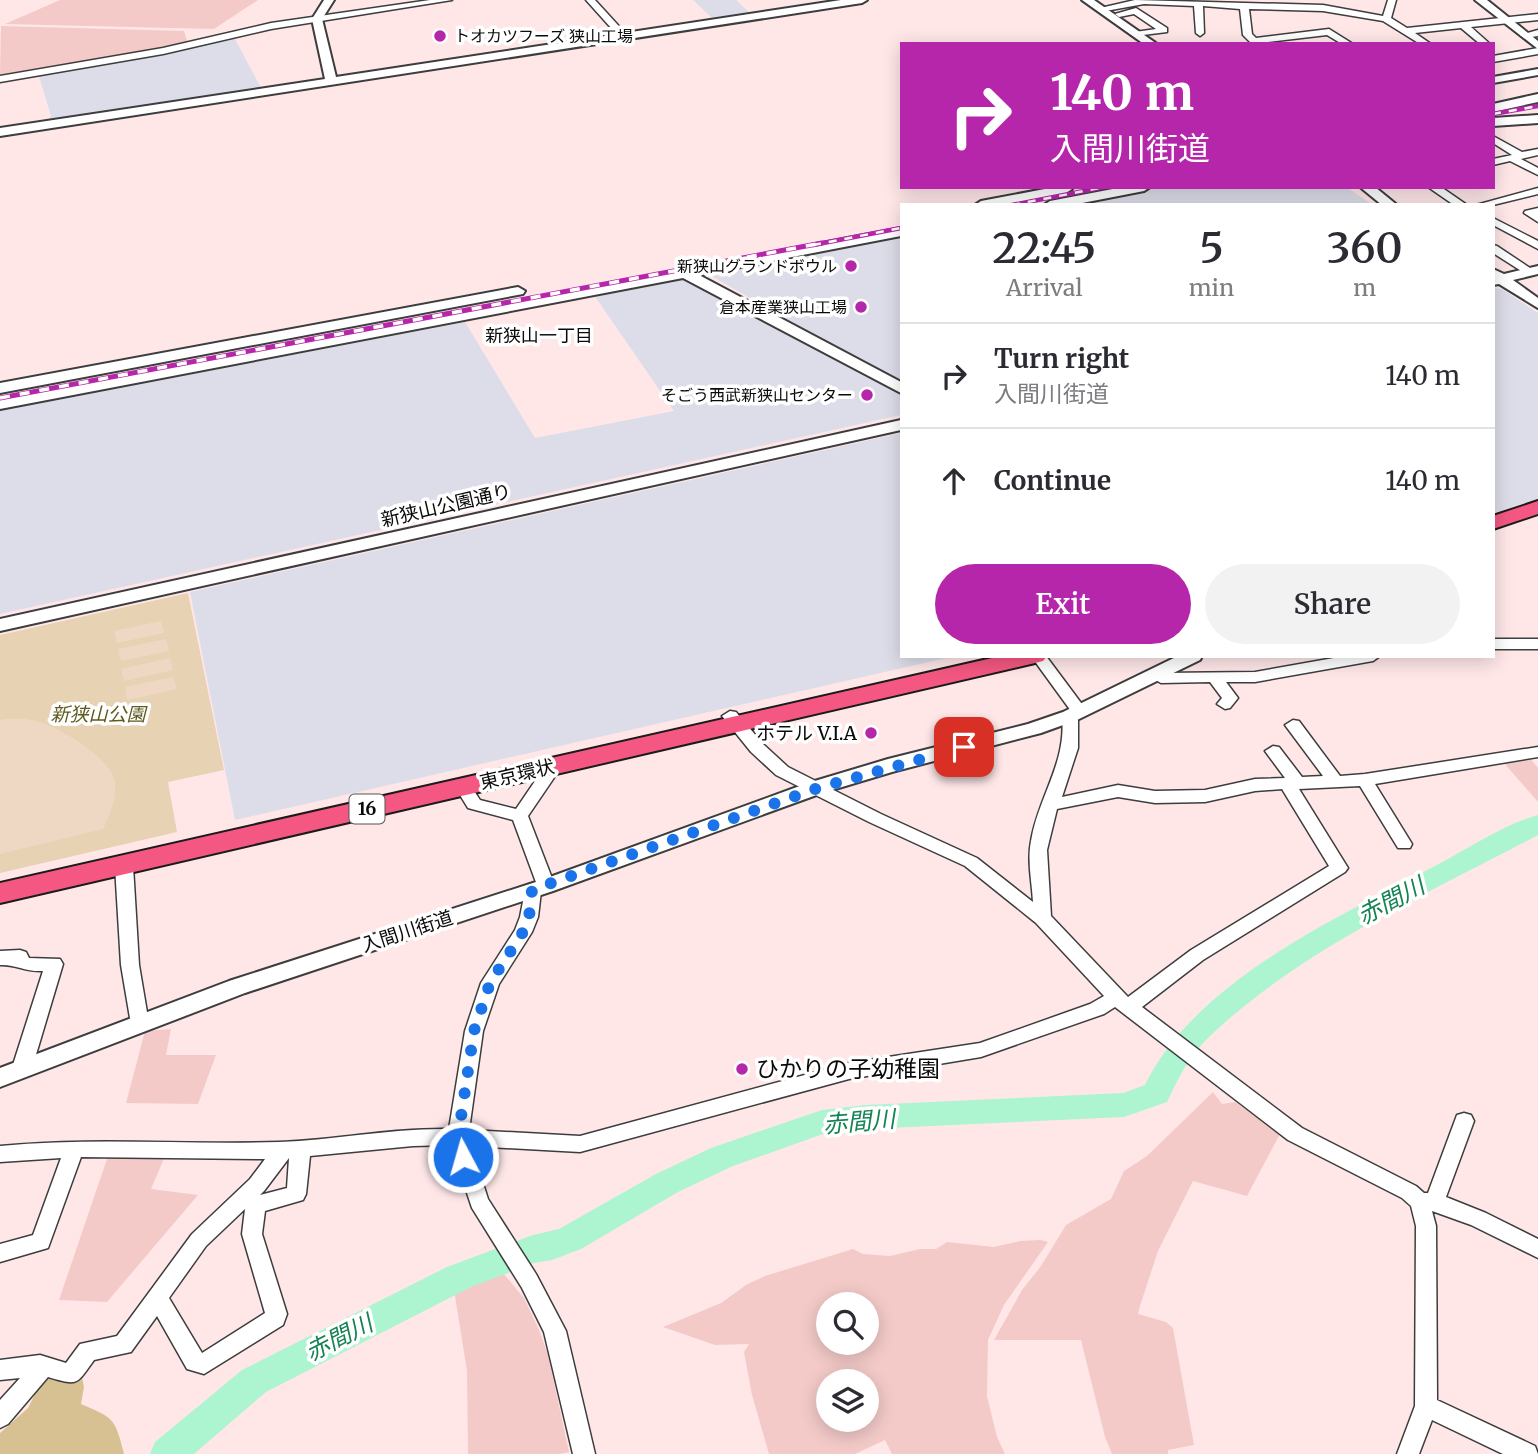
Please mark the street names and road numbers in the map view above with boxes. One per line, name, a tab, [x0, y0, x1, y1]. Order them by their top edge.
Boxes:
street label: 新狭山公園通り	[378, 478, 514, 532]
street label: 東京環状	[477, 754, 557, 794]
road number: 16	[350, 794, 384, 824]
street label: 入間川街道	[358, 905, 456, 957]

